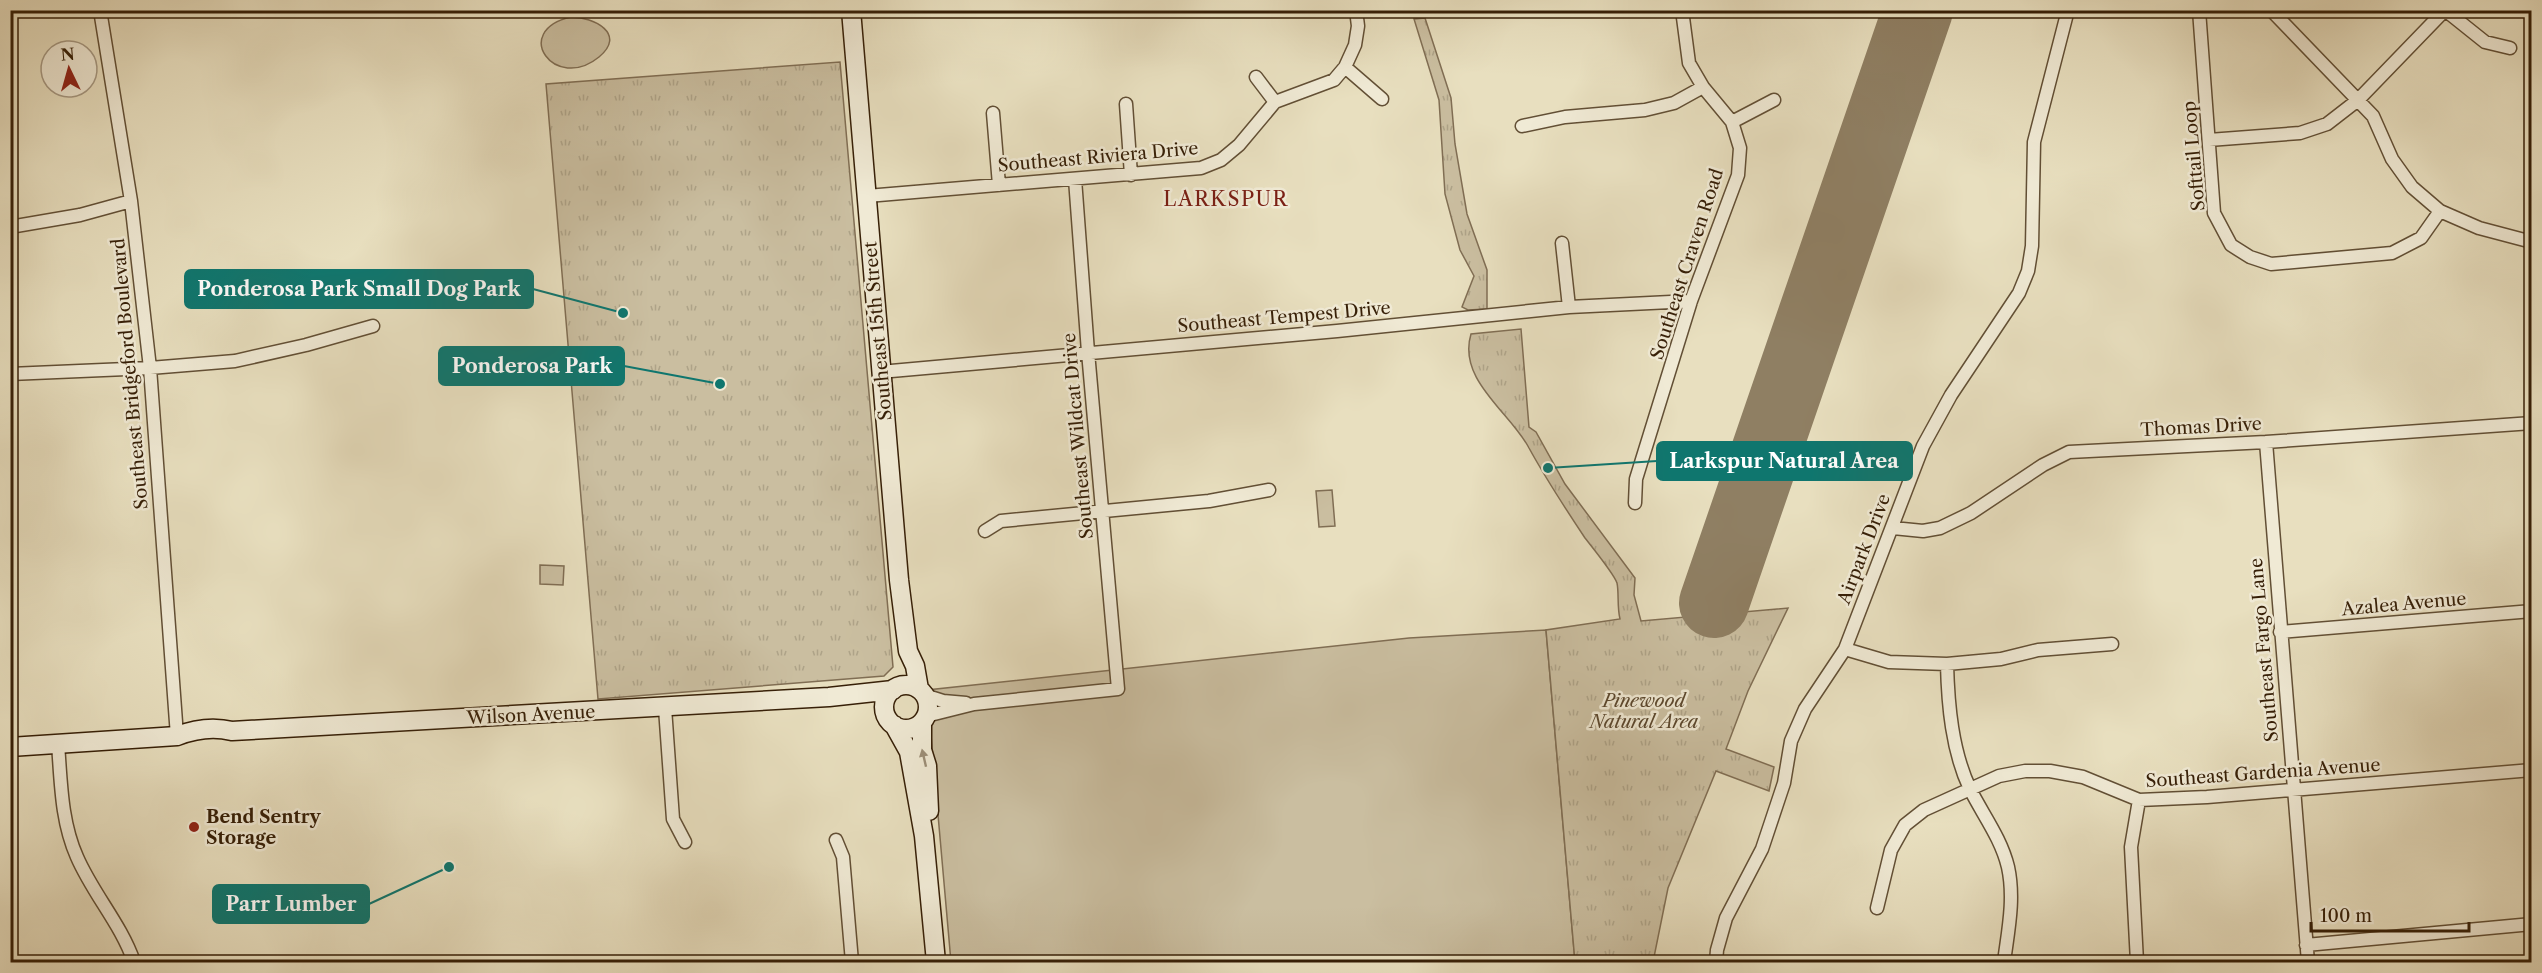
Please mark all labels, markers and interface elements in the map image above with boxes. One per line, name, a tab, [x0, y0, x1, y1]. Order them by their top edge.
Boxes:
north arrow	[39, 39, 99, 99]
text: N	[60, 43, 76, 65]
street label: Softtail Loop	[2178, 100, 2210, 212]
street label: Southeast Riviera Drive	[997, 137, 1199, 177]
street label: Southeast Craven Road	[1646, 166, 1728, 362]
district label: LARKSPUR	[1163, 187, 1289, 211]
street label: Southeast Bridgeford Boulevard	[107, 237, 153, 511]
street label: Southeast 15th Street	[859, 240, 897, 422]
callout: Ponderosa Park Small Dog Park	[185, 270, 533, 308]
text: Ponderosa Park Small Dog Park	[197, 277, 521, 301]
street label: Southeast Tempest Drive	[1176, 297, 1392, 337]
street label: Southeast Wildcat Drive	[1058, 332, 1098, 540]
callout: Ponderosa Park	[439, 347, 624, 385]
text: Ponderosa Park	[452, 354, 613, 378]
street label: Thomas Drive	[2140, 413, 2262, 441]
callout: Larkspur Natural Area	[1657, 442, 1912, 480]
text: Larkspur Natural Area	[1669, 449, 1899, 473]
street label: Airpark Drive	[1833, 491, 1895, 608]
street label: Southeast Fargo Lane	[2245, 557, 2283, 743]
street label: Azalea Avenue	[2340, 588, 2467, 620]
park label: Pinewood Natural Area	[1588, 690, 1699, 733]
street label: Wilson Avenue	[465, 701, 596, 729]
one-way arrow	[919, 749, 929, 768]
street label: Southeast Gardenia Avenue	[2145, 754, 2381, 792]
place label: Bend Sentry Storage	[206, 806, 322, 849]
marker: Bend Sentry Storage	[187, 820, 201, 834]
callout: Parr Lumber	[213, 885, 369, 923]
text: Parr Lumber	[225, 892, 357, 916]
scale bar	[2311, 895, 2468, 933]
text: 100 m	[2320, 905, 2372, 927]

